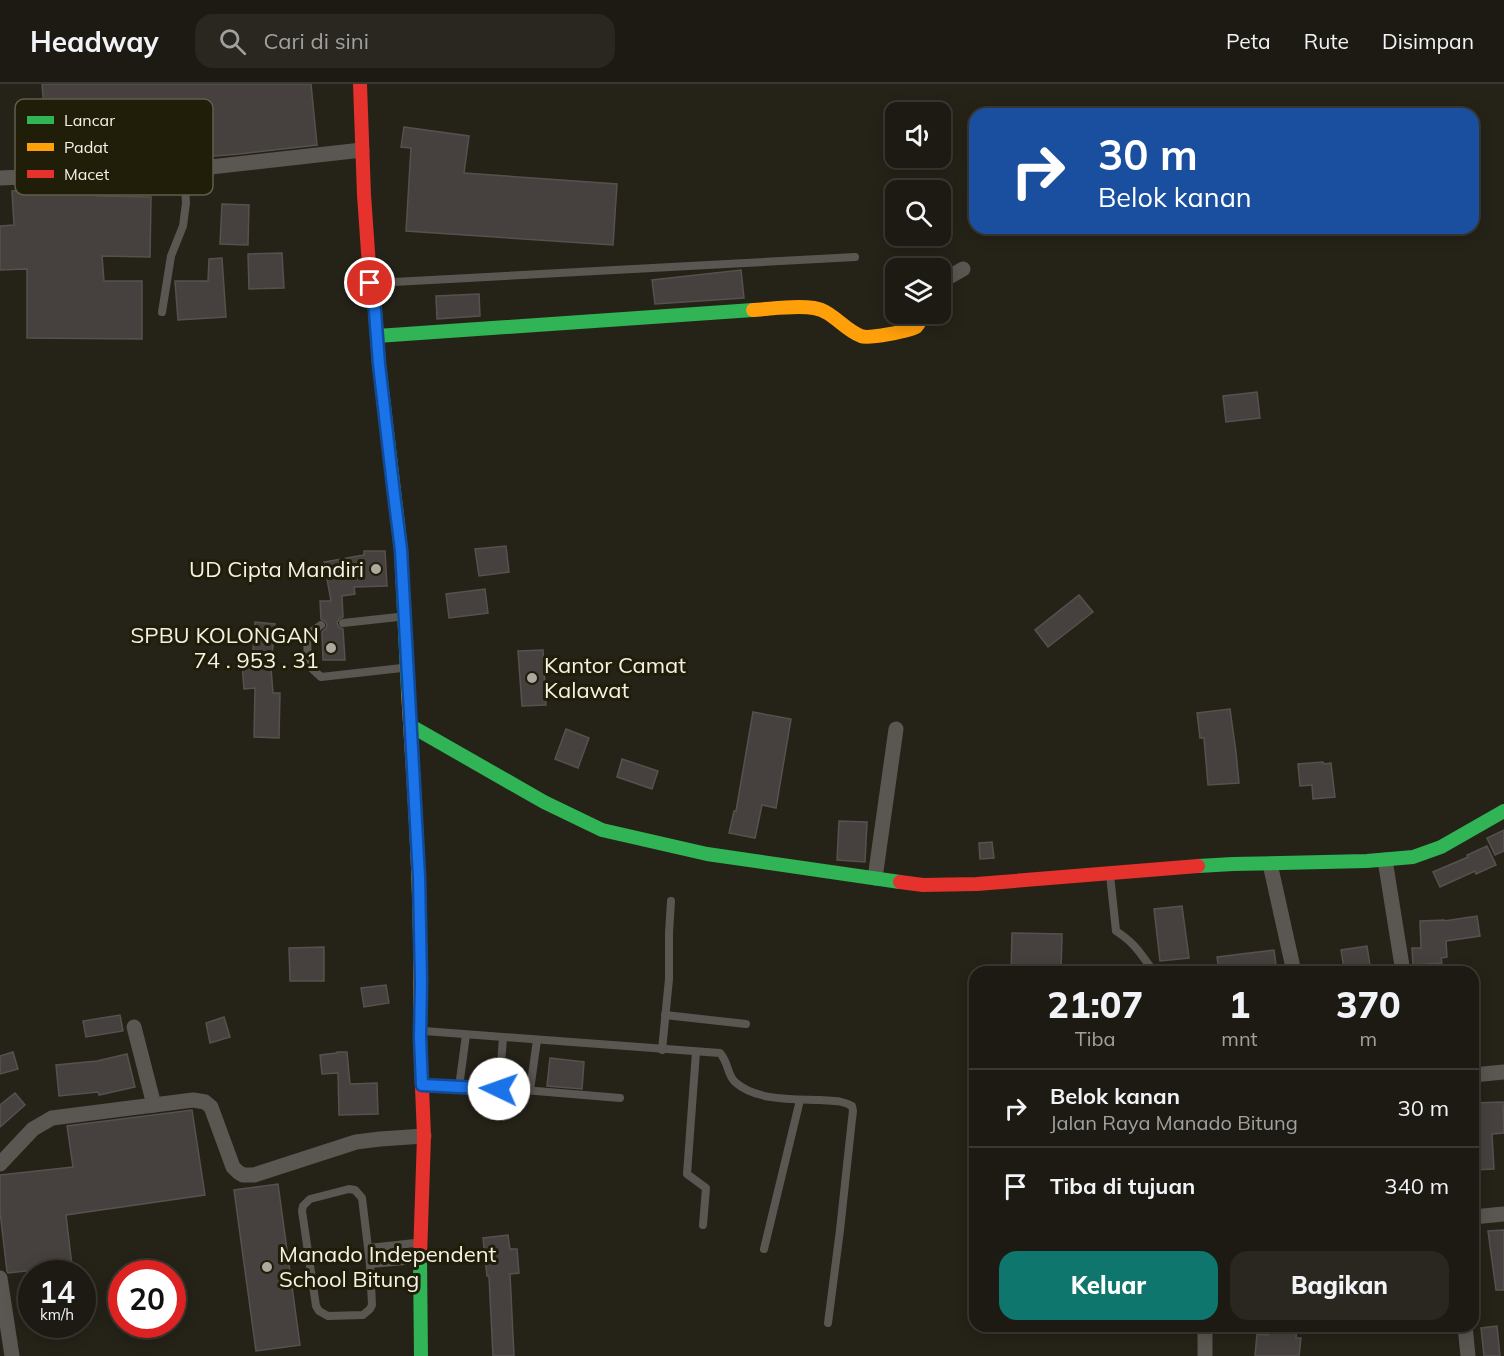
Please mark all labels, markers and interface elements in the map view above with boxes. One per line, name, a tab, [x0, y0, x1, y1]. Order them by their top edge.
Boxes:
search box	[195, 14, 615, 68]
text: Headway	[30, 24, 159, 59]
icon: search	[216, 25, 249, 58]
text: Cari di sini	[264, 27, 369, 55]
text: Peta	[1226, 28, 1271, 54]
text: Rute	[1304, 28, 1349, 54]
text: Disimpan	[1382, 28, 1474, 54]
legend	[15, 99, 213, 195]
map controls	[885, 102, 951, 324]
button: sound	[885, 102, 951, 168]
text: Lancar	[64, 110, 115, 130]
text: 30 m	[1098, 128, 1198, 181]
icon: right	[999, 132, 1077, 210]
text: Padat	[64, 137, 109, 157]
text: Macet	[64, 164, 110, 184]
button: search	[885, 180, 951, 246]
text: Belok kanan	[1098, 180, 1252, 214]
pin	[344, 257, 395, 308]
button: layers	[885, 258, 951, 324]
icon: arrive	[353, 266, 386, 299]
place label: UD Cipta Mandiri	[189, 555, 364, 583]
marker: UD Cipta Mandiri	[369, 562, 383, 576]
place label: SPBU KOLONGAN 74 . 953 . 31	[131, 621, 319, 674]
marker: SPBU KOLONGAN 74 . 953 . 31	[324, 641, 338, 655]
place label: Kantor Camat Kalawat	[544, 651, 686, 704]
marker: Kantor Camat Kalawat	[525, 671, 539, 685]
text: 21:07	[1047, 982, 1143, 1027]
text: 1	[1229, 982, 1250, 1027]
text: 370	[1336, 982, 1401, 1027]
text: Tiba	[1075, 1026, 1116, 1051]
text: mnt	[1221, 1026, 1258, 1051]
text: m	[1360, 1026, 1377, 1051]
position arrow	[467, 1057, 531, 1121]
text: Belok kanan	[1050, 1082, 1180, 1110]
icon: right	[999, 1092, 1032, 1125]
text: 30 m	[1398, 1094, 1449, 1122]
text: Jalan Raya Manado Bitung	[1050, 1110, 1298, 1135]
icon: arrive	[999, 1170, 1032, 1203]
text: Tiba di tujuan	[1050, 1172, 1195, 1200]
text: 340 m	[1384, 1172, 1449, 1200]
place label: Manado Independent School Bitung	[279, 1240, 497, 1293]
button: Keluar	[999, 1251, 1218, 1320]
button: Bagikan	[1230, 1251, 1449, 1320]
speed limit sign: 20	[108, 1260, 186, 1338]
marker: Manado Independent School Bitung	[260, 1260, 274, 1274]
text: 14	[39, 1273, 75, 1311]
text: km/h	[40, 1305, 74, 1324]

